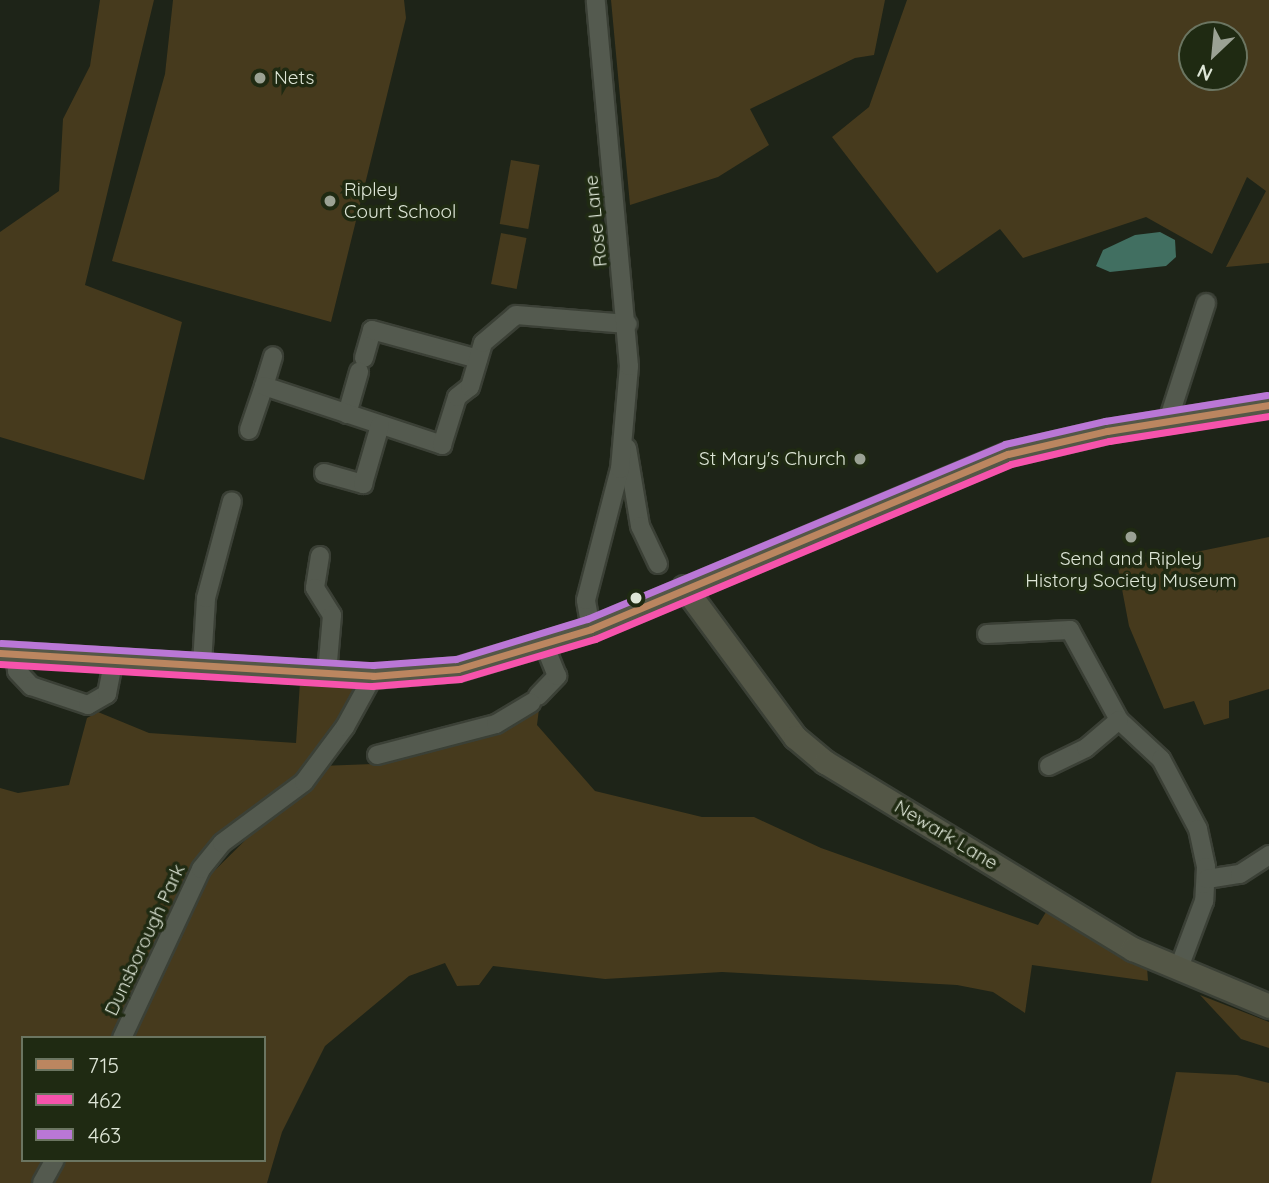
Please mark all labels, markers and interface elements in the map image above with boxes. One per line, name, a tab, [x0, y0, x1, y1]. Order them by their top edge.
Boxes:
north arrow	[1178, 21, 1248, 91]
text: N	[1193, 59, 1216, 87]
place label: Nets	[274, 67, 314, 89]
marker: Nets	[252, 70, 268, 86]
street label: Rose Lane	[580, 174, 612, 268]
place label: Ripley Court School	[344, 179, 456, 223]
marker: Ripley Court School	[322, 193, 338, 209]
place label: St Mary's Church	[699, 448, 846, 470]
marker: St Mary's Church	[852, 451, 868, 467]
marker: Send and Ripley History Society Museum	[1123, 529, 1139, 545]
place label: Send and Ripley History Society Museum	[1025, 548, 1237, 592]
unlabelled marker	[629, 591, 643, 605]
street label: Newark Lane	[890, 795, 1002, 875]
street label: Dunsborough Park	[100, 861, 190, 1019]
legend	[21, 1036, 266, 1162]
text: 715	[88, 1052, 119, 1078]
text: 462	[88, 1087, 122, 1113]
text: 463	[88, 1122, 121, 1148]

